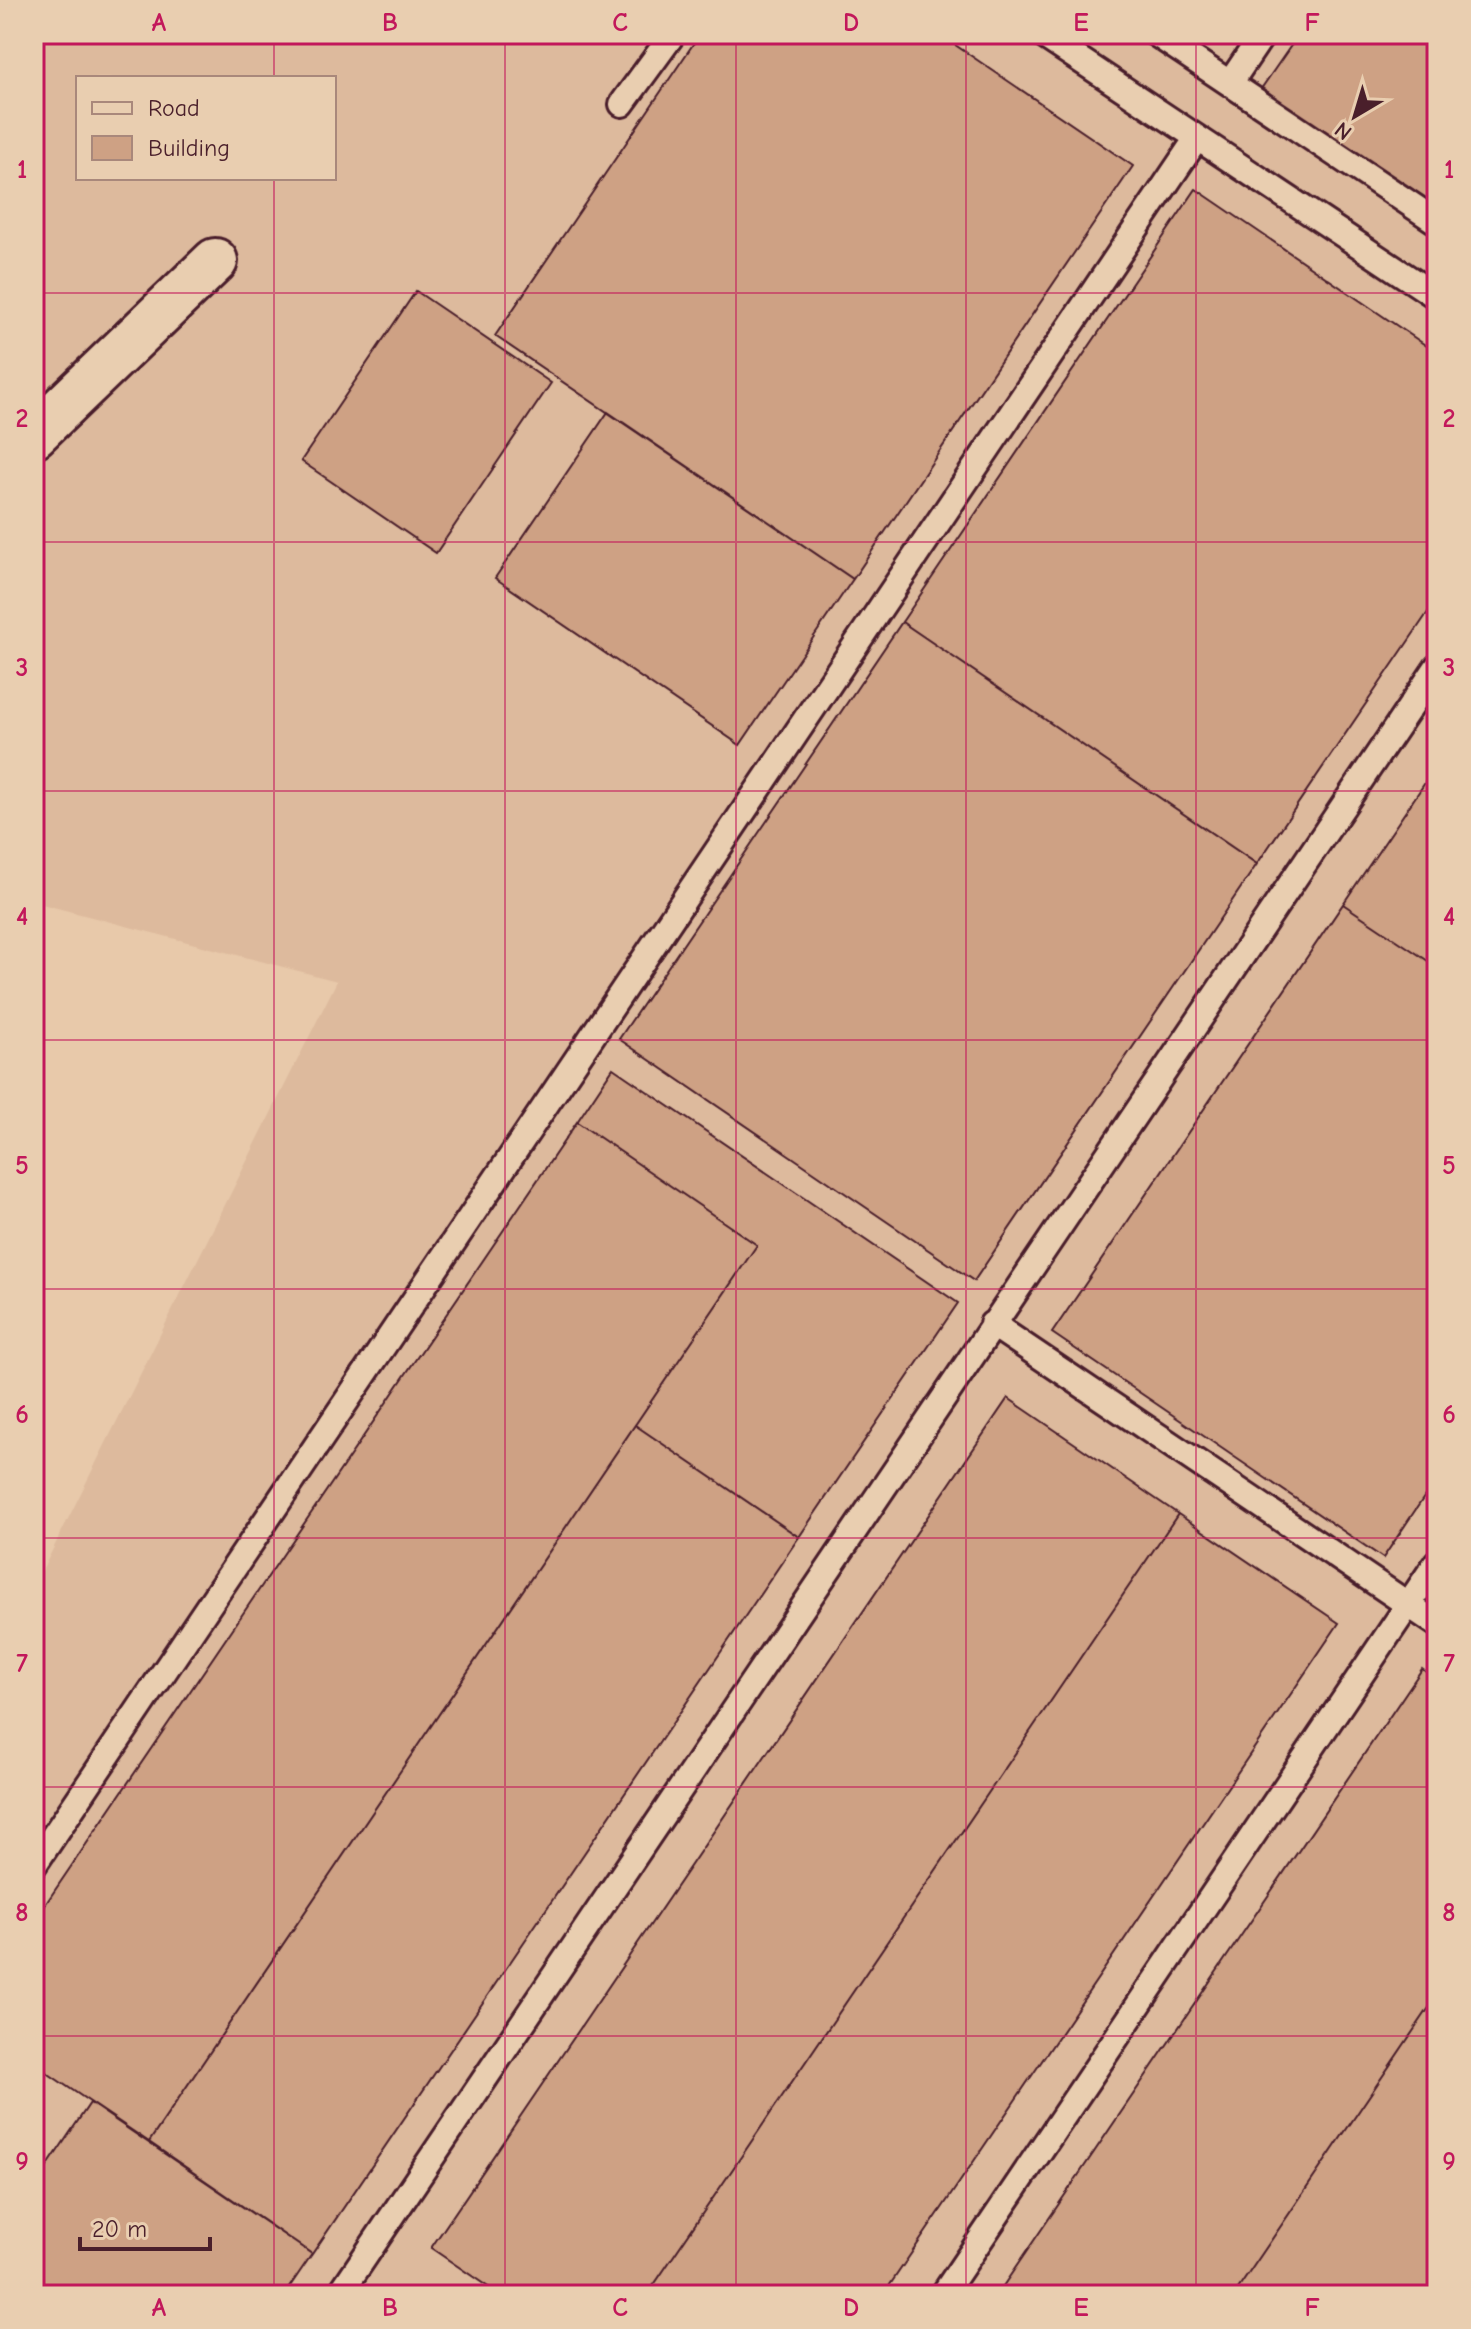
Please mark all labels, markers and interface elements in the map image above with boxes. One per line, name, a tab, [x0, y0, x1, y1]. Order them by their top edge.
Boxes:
text: A	[152, 8, 167, 38]
text: B	[382, 8, 398, 38]
text: C	[612, 8, 628, 38]
text: D	[843, 8, 859, 38]
text: E	[1073, 8, 1089, 38]
text: F	[1304, 8, 1320, 38]
legend	[76, 76, 336, 180]
north arrow	[1315, 76, 1395, 156]
text: Road	[148, 94, 200, 122]
text: N	[1330, 116, 1357, 146]
text: Building	[148, 134, 230, 162]
text: 1	[17, 155, 27, 185]
text: 1	[1444, 155, 1454, 185]
text: 2	[16, 404, 28, 434]
text: 2	[1443, 404, 1455, 434]
text: 3	[16, 653, 28, 683]
text: 3	[1443, 653, 1455, 683]
text: 4	[16, 902, 28, 932]
text: 4	[1443, 902, 1455, 932]
text: 5	[15, 1151, 29, 1181]
text: 5	[1442, 1151, 1456, 1181]
text: 6	[15, 1400, 29, 1430]
text: 6	[1442, 1400, 1456, 1430]
text: 7	[16, 1649, 28, 1679]
text: 7	[1443, 1649, 1455, 1679]
text: 8	[15, 1898, 29, 1928]
text: 8	[1442, 1898, 1456, 1928]
text: 9	[15, 2147, 29, 2177]
text: 9	[1442, 2147, 1456, 2177]
scale bar	[80, 2201, 210, 2251]
text: 20 m	[92, 2215, 147, 2243]
text: A	[152, 2293, 167, 2323]
text: B	[382, 2293, 398, 2323]
text: C	[612, 2293, 628, 2323]
text: D	[843, 2293, 859, 2323]
text: E	[1073, 2293, 1089, 2323]
text: F	[1304, 2293, 1320, 2323]

